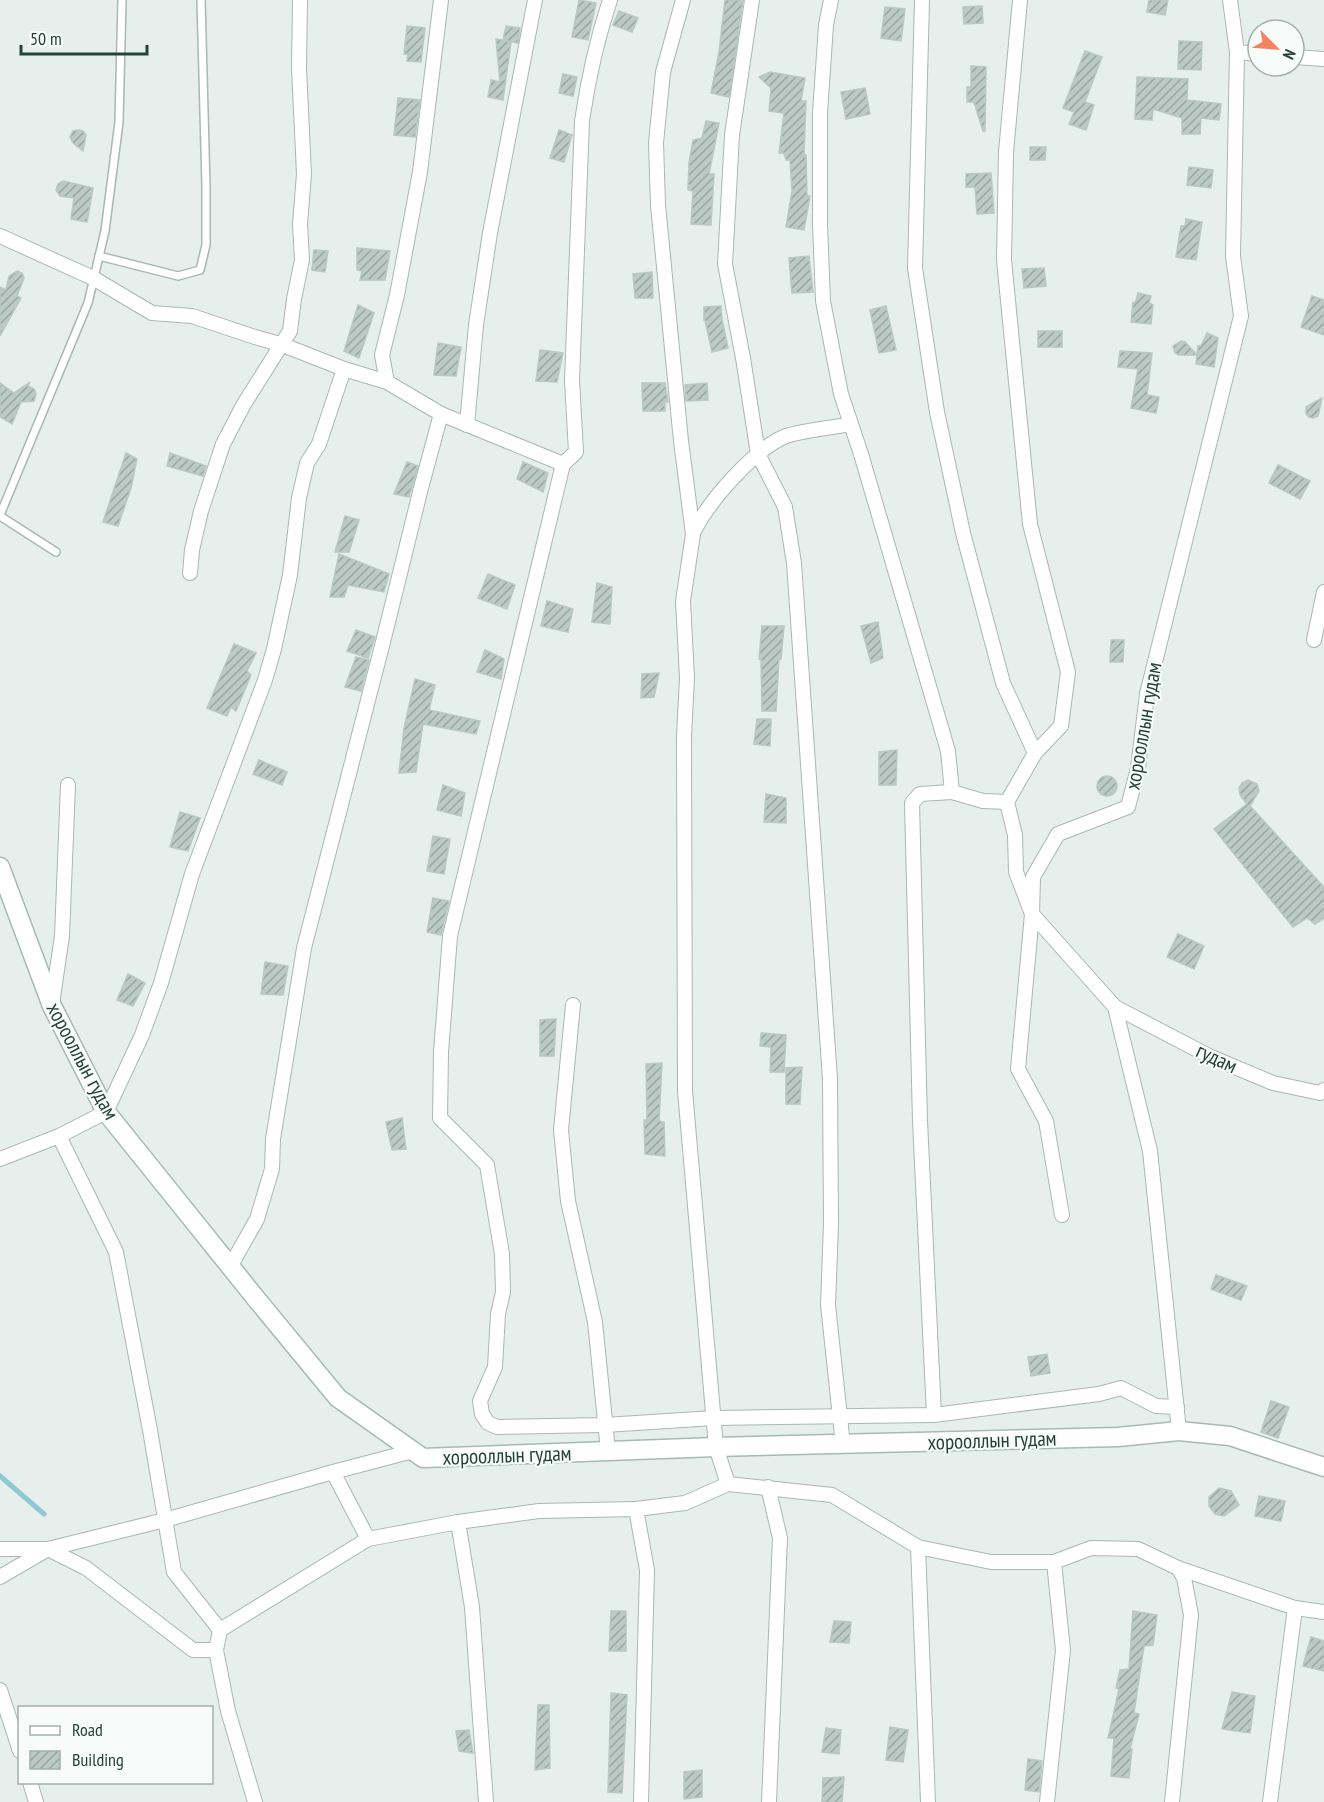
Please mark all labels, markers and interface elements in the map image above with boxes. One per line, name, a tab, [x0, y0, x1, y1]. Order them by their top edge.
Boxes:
scale bar	[21, 18, 147, 56]
north arrow	[1246, 18, 1306, 78]
text: 50 m	[30, 27, 62, 50]
text: N	[1279, 46, 1300, 62]
street label: хорооллын гудам	[1119, 660, 1167, 792]
street label: хорооллын гудам	[41, 998, 125, 1124]
street label: гудам	[1192, 1037, 1242, 1079]
street label: хорооллын гудам	[927, 1424, 1057, 1456]
street label: хорооллын гудам	[442, 1439, 572, 1471]
legend	[18, 1706, 213, 1784]
text: Road	[72, 1718, 103, 1741]
text: Building	[72, 1748, 124, 1771]

